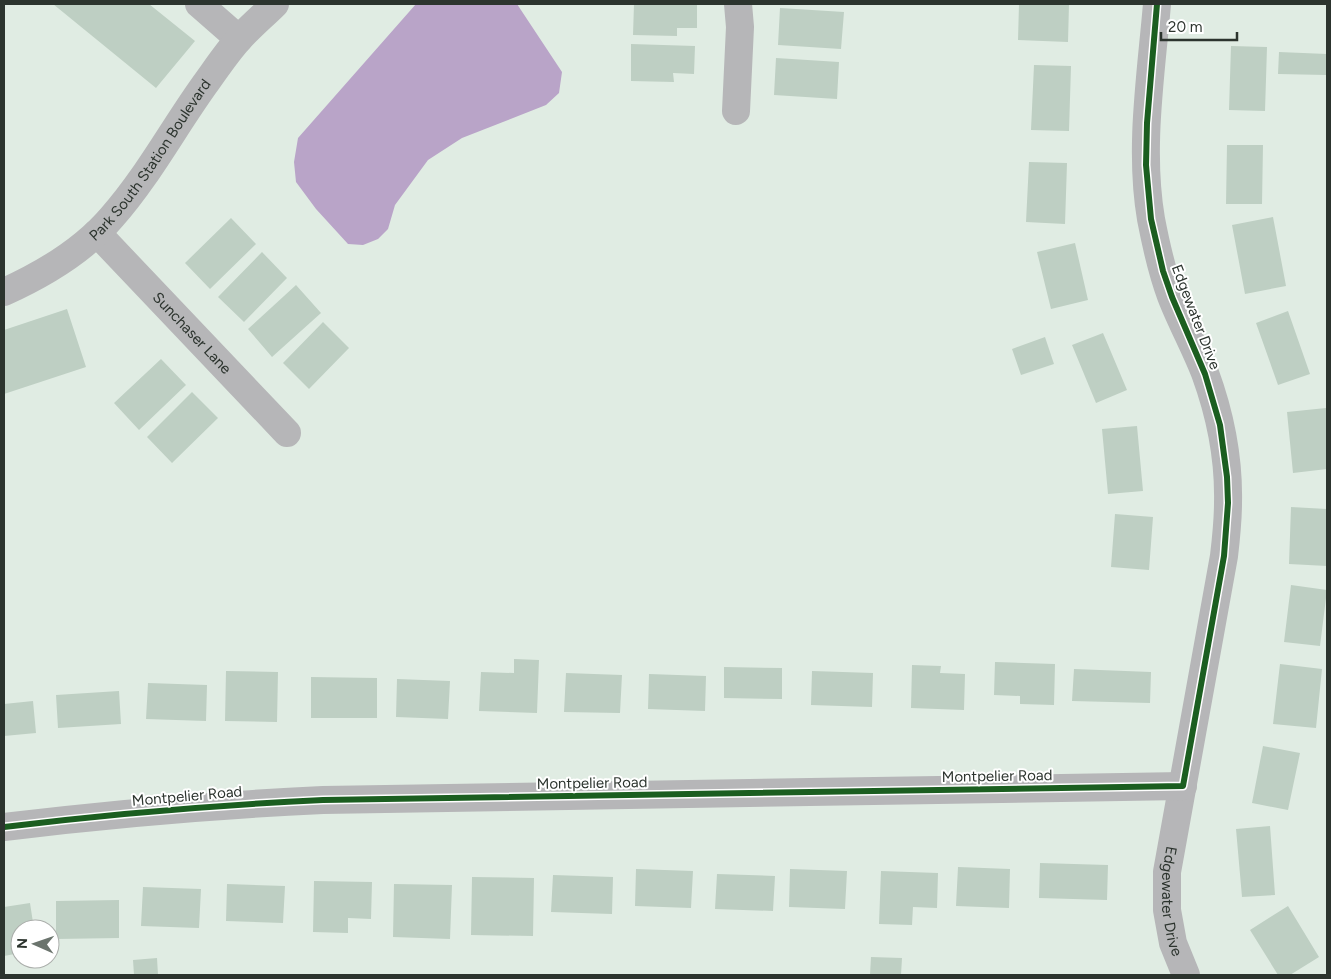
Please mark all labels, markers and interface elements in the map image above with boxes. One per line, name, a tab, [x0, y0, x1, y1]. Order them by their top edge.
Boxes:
scale bar	[1161, 10, 1237, 42]
text: 20 m	[1168, 18, 1202, 36]
street label: Park South Station Boulevard	[85, 76, 215, 245]
street label: Edgewater Drive	[1168, 262, 1224, 372]
street label: Sunchaser Lane	[149, 288, 235, 378]
street label: Montpelier Road	[941, 766, 1053, 786]
street label: Montpelier Road	[536, 773, 648, 793]
street label: Montpelier Road	[131, 782, 243, 810]
street label: Edgewater Drive	[1158, 845, 1186, 959]
north arrow	[10, 919, 60, 969]
text: N	[14, 938, 31, 949]

